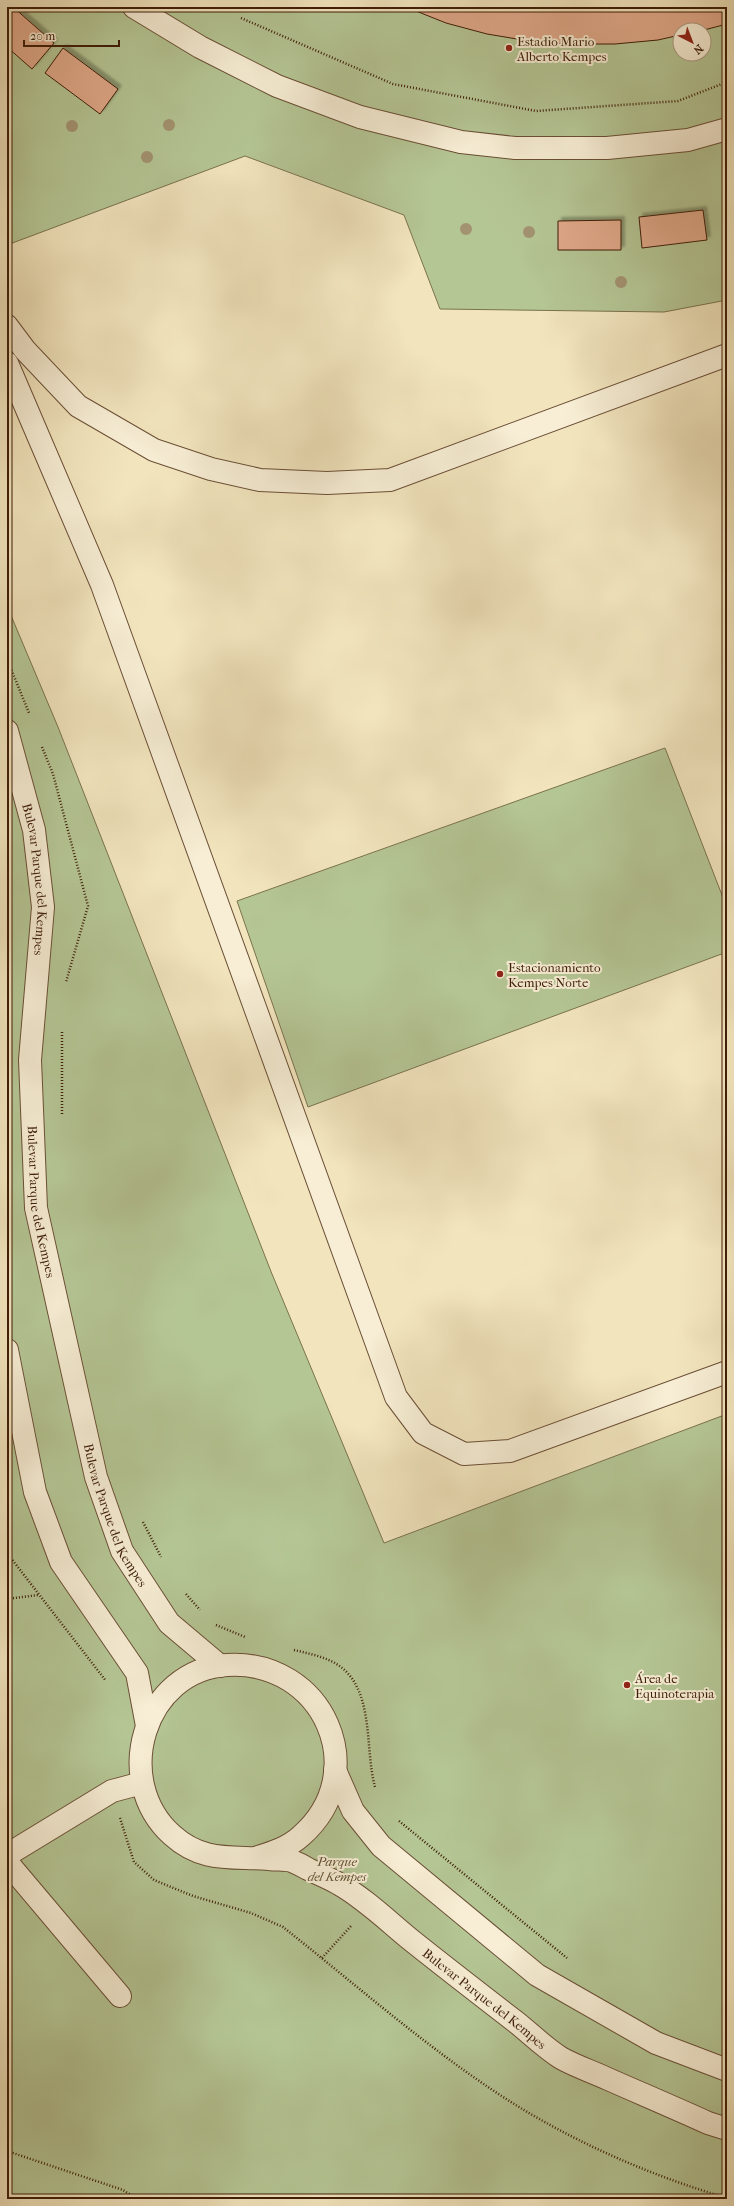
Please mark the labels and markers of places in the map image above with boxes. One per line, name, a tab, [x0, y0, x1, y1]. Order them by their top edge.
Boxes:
place label: Estadio Mario Alberto Kempes	[516, 34, 607, 64]
marker: Estadio Mario Alberto Kempes	[504, 43, 514, 53]
place label: Estacionamiento Kempes Norte	[508, 960, 601, 990]
marker: Estacionamiento Kempes Norte	[495, 969, 505, 979]
place label: Área de Equinoterapia	[634, 1671, 715, 1701]
marker: Área de Equinoterapia	[622, 1680, 632, 1690]

